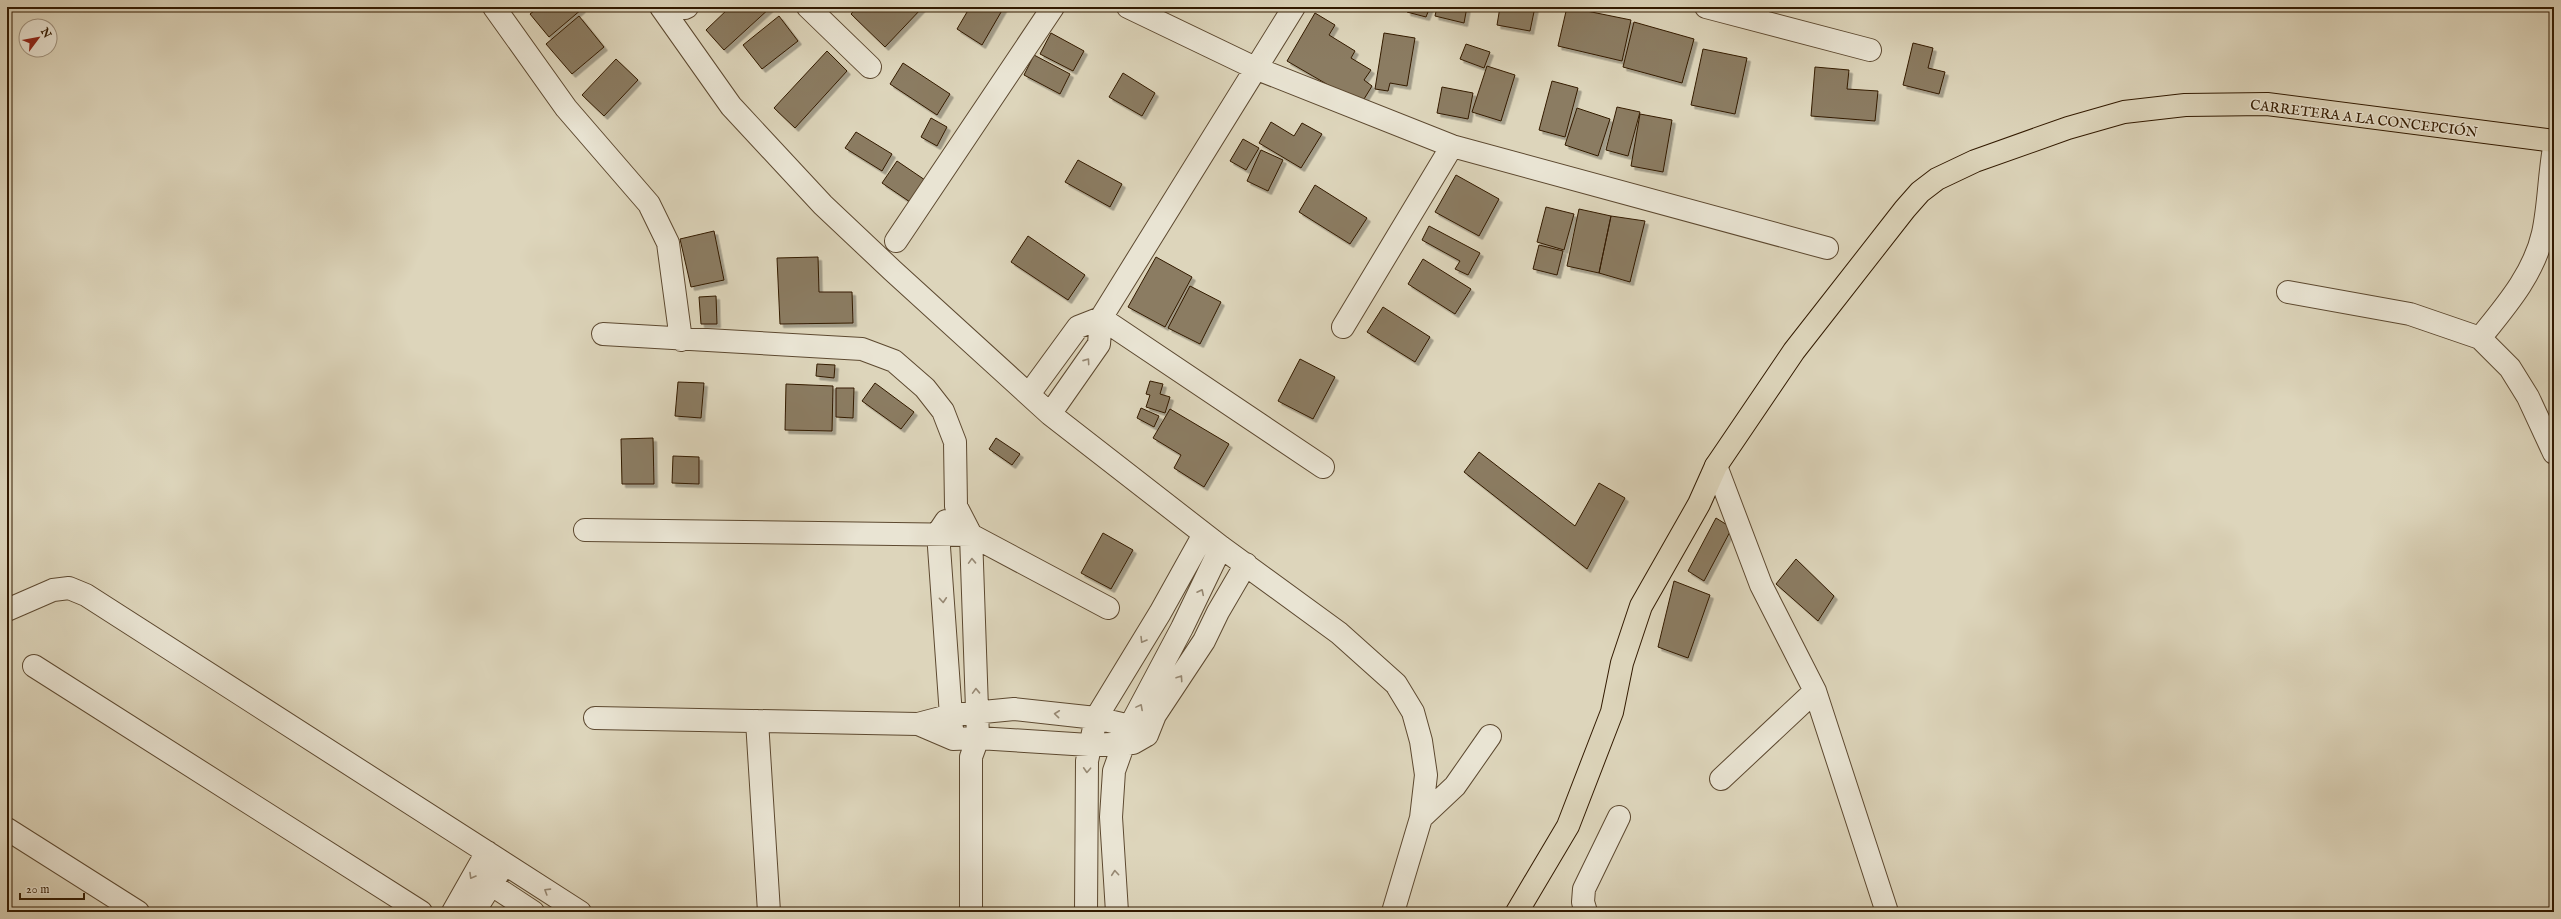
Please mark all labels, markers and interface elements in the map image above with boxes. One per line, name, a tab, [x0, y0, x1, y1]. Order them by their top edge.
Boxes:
north arrow	[18, 18, 58, 58]
text: N	[37, 25, 54, 41]
street label: CARRETERA A LA CONCEPCIÓN	[2249, 95, 2479, 142]
one-way arrow	[1082, 358, 1089, 365]
one-way arrow	[968, 558, 976, 564]
one-way arrow	[1196, 589, 1203, 596]
one-way arrow	[939, 597, 948, 603]
one-way arrow	[1140, 636, 1148, 643]
one-way arrow	[1175, 675, 1182, 682]
one-way arrow	[972, 688, 980, 694]
one-way arrow	[1135, 704, 1143, 711]
one-way arrow	[1054, 709, 1060, 718]
one-way arrow	[1082, 767, 1091, 773]
one-way arrow	[1110, 870, 1119, 876]
one-way arrow	[470, 872, 477, 880]
scale bar	[20, 875, 84, 901]
text: 20 m	[26, 882, 49, 897]
one-way arrow	[544, 889, 551, 896]

